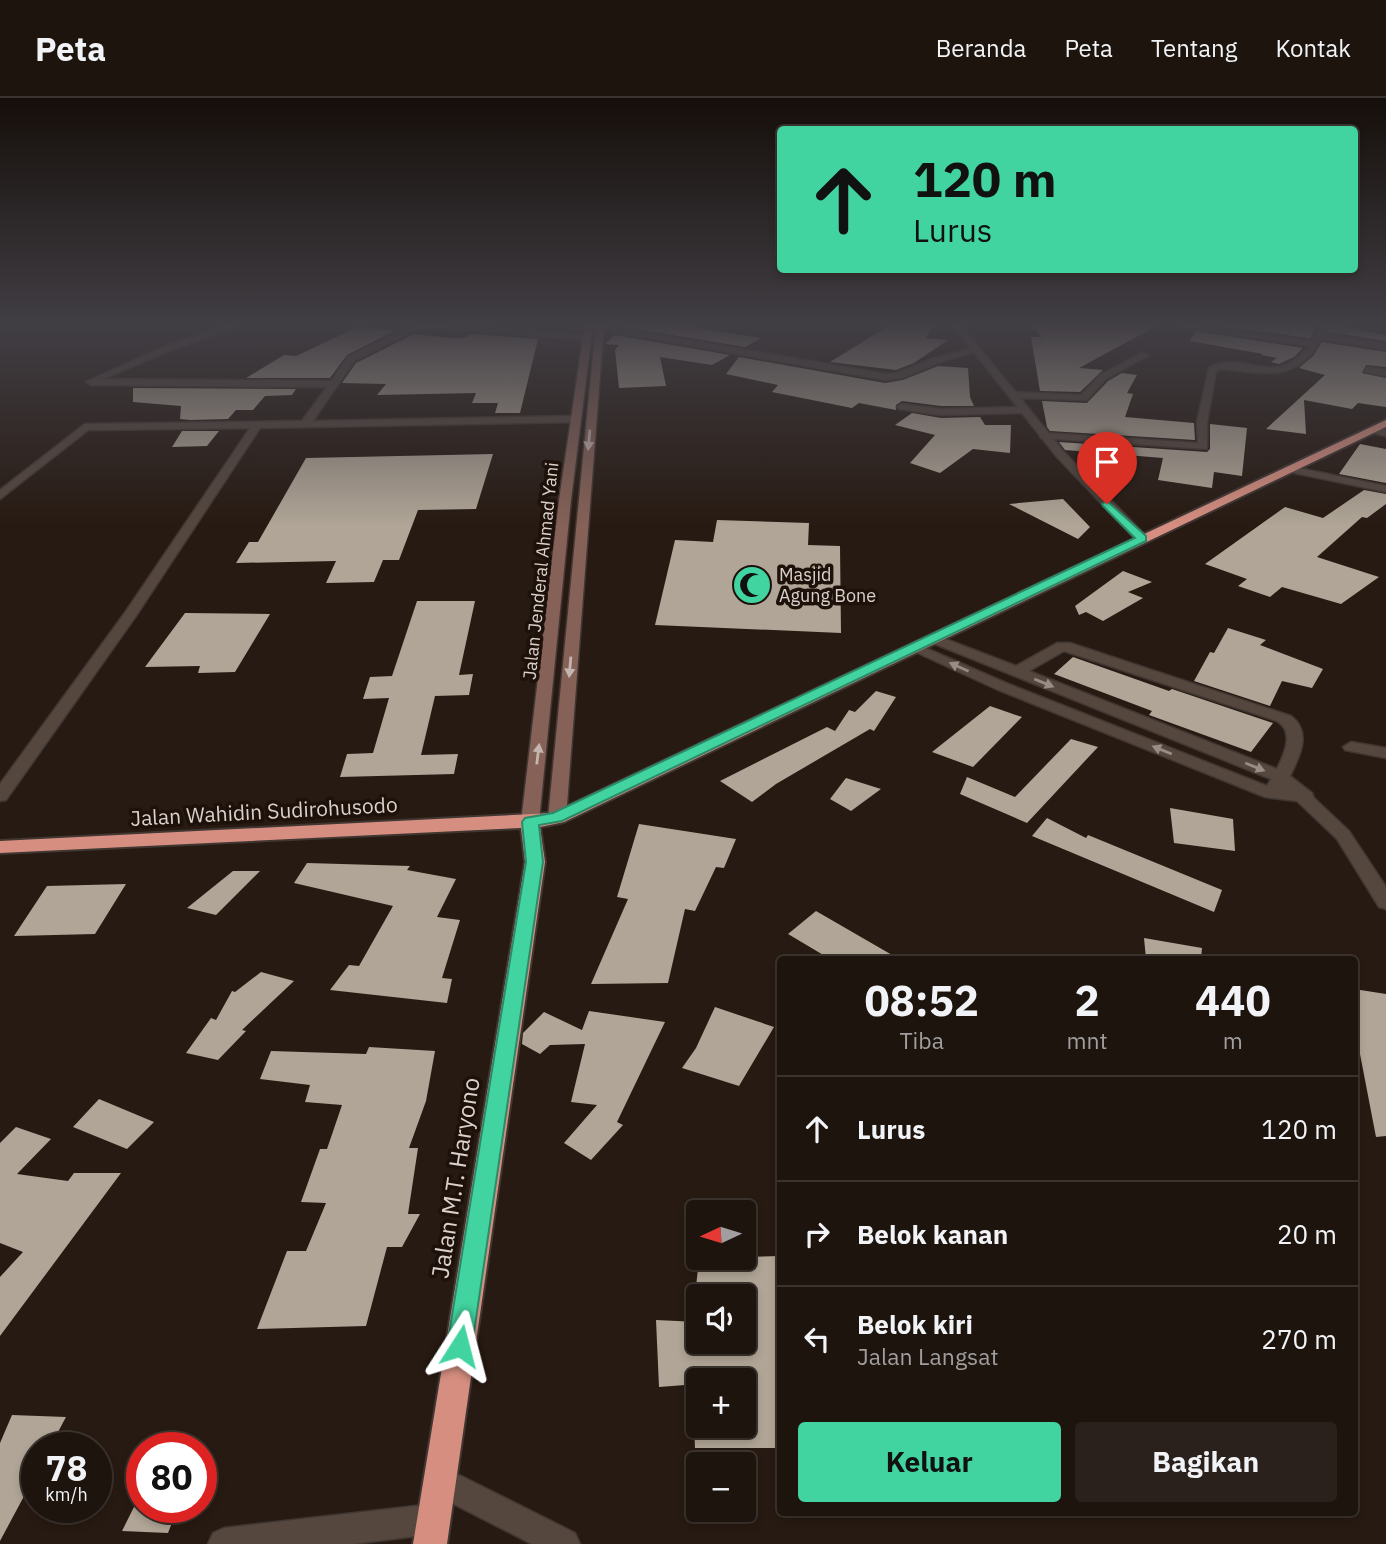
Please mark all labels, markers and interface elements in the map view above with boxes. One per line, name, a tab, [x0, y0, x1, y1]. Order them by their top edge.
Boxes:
text: Peta	[35, 27, 106, 70]
text: Beranda	[936, 32, 1026, 64]
text: Peta	[1064, 32, 1113, 64]
text: Tentang	[1151, 32, 1237, 64]
text: Kontak	[1275, 32, 1351, 64]
text: 120 m	[913, 147, 1057, 210]
icon: ahead	[798, 154, 889, 245]
text: Lurus	[913, 209, 992, 251]
one-way arrow	[583, 429, 594, 451]
pin	[1077, 432, 1137, 504]
icon: arrive	[1088, 443, 1126, 481]
street label: Jalan Jenderal Ahmad Yani	[518, 461, 563, 681]
place label: Masjid Agung Bone	[779, 563, 876, 607]
mosque icon: Masjid Agung Bone	[731, 564, 773, 606]
one-way arrow	[564, 656, 575, 678]
one-way arrow	[948, 662, 969, 673]
one-way arrow	[1034, 677, 1055, 688]
one-way arrow	[533, 743, 544, 765]
one-way arrow	[1152, 744, 1173, 755]
one-way arrow	[1245, 762, 1266, 773]
street label: Jalan Wahidin Sudirohusodo	[130, 790, 398, 832]
text: 08:52	[864, 973, 979, 1028]
text: 2	[1074, 973, 1100, 1028]
text: 440	[1195, 973, 1271, 1028]
text: Tiba	[899, 1025, 944, 1055]
text: mnt	[1066, 1025, 1108, 1055]
text: m	[1223, 1025, 1243, 1055]
street label: Jalan M.T. Haryono	[423, 1075, 487, 1281]
icon: ahead	[798, 1110, 836, 1148]
text: Lurus	[857, 1112, 925, 1146]
text: 120 m	[1261, 1112, 1337, 1146]
north arrow	[686, 1200, 756, 1270]
map controls	[686, 1200, 756, 1522]
icon: right	[798, 1215, 836, 1253]
text: Belok kanan	[857, 1217, 1008, 1251]
text: 20 m	[1277, 1217, 1337, 1251]
button: sound	[686, 1284, 756, 1354]
text: Belok kiri	[857, 1307, 973, 1341]
position arrow	[423, 1309, 497, 1383]
icon: left	[798, 1320, 836, 1358]
text: 270 m	[1261, 1322, 1337, 1356]
text: Jalan Langsat	[857, 1341, 999, 1371]
button: +	[686, 1368, 756, 1438]
button: Keluar	[798, 1422, 1061, 1502]
button: Bagikan	[1075, 1422, 1337, 1502]
speed limit sign: 80	[126, 1432, 217, 1523]
text: 78	[45, 1445, 88, 1491]
button: −	[686, 1452, 756, 1522]
text: km/h	[45, 1483, 88, 1506]

